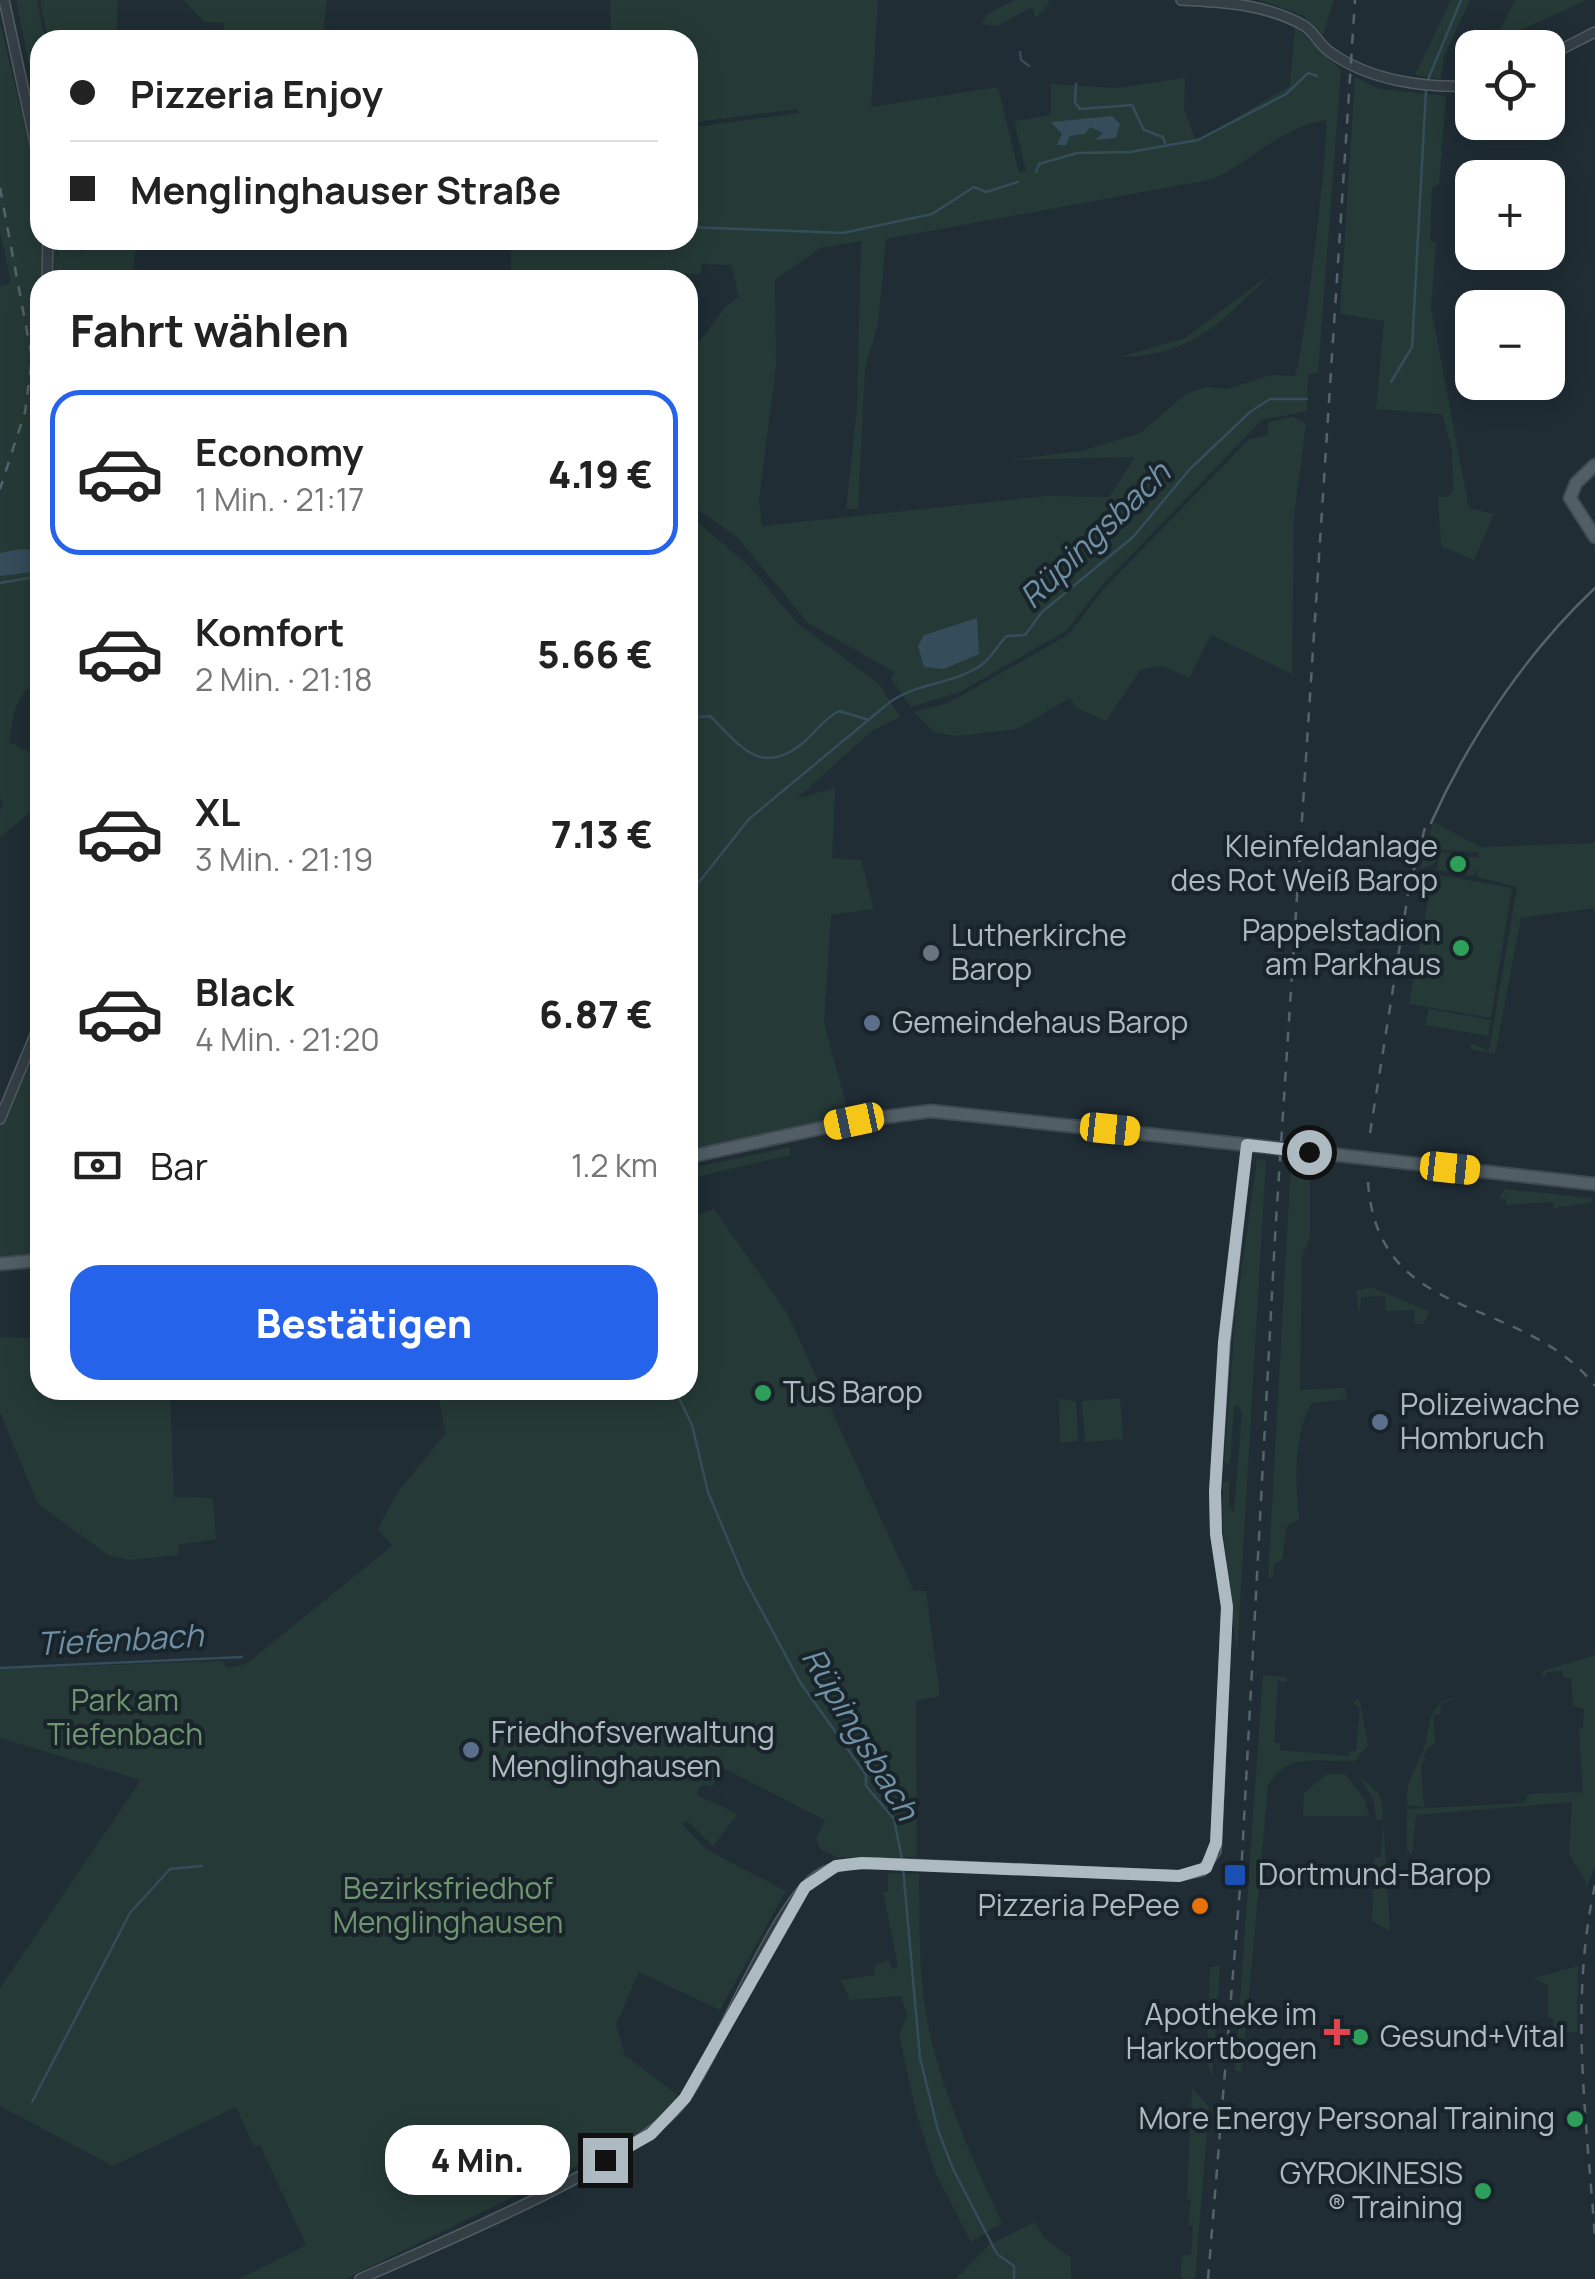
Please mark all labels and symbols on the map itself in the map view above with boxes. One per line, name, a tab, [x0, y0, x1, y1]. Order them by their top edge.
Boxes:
water label: Rüpingsbach	[1009, 450, 1180, 617]
place label: Kleinfeldanlage des Rot Weiß Barop	[1170, 825, 1438, 900]
marker: Kleinfeldanlage des Rot Weiß Barop	[1447, 853, 1469, 875]
place label: Pappelstadion am Parkhaus	[1242, 909, 1441, 984]
place label: Lutherkirche Barop	[951, 914, 1127, 989]
marker: Pappelstadion am Parkhaus	[1450, 937, 1472, 959]
marker: Lutherkirche Barop	[920, 942, 942, 964]
place label: Gemeindehaus Barop	[892, 1001, 1188, 1042]
marker: Gemeindehaus Barop	[861, 1012, 883, 1034]
car	[822, 1100, 886, 1142]
car	[1079, 1111, 1141, 1147]
route start	[1287, 1130, 1332, 1175]
car	[1419, 1150, 1481, 1186]
place label: TuS Barop	[783, 1371, 923, 1412]
marker: TuS Barop	[752, 1382, 774, 1404]
place label: Polizeiwache Hombruch	[1400, 1383, 1580, 1458]
marker: Polizeiwache Hombruch	[1369, 1411, 1391, 1433]
water label: Tiefenbach	[36, 1613, 205, 1665]
water label: Rüpingsbach	[792, 1639, 930, 1829]
park label: Park am Tiefenbach	[47, 1679, 203, 1754]
place label: Friedhofsverwaltung Menglinghausen	[491, 1711, 775, 1786]
marker: Friedhofsverwaltung Menglinghausen	[460, 1739, 482, 1761]
place label: Dortmund-Barop	[1258, 1853, 1491, 1894]
marker: Dortmund-Barop	[1222, 1862, 1248, 1888]
park label: Bezirksfriedhof Menglinghausen	[333, 1867, 563, 1942]
place label: Pizzeria PePee	[978, 1884, 1180, 1925]
marker: Pizzeria PePee	[1189, 1895, 1211, 1917]
place label: Apotheke im Harkortbogen	[1126, 1993, 1317, 2068]
place label: Gesund+Vital	[1380, 2015, 1565, 2056]
marker: Apotheke im Harkortbogen	[1326, 2021, 1348, 2043]
marker: Gesund+Vital	[1349, 2026, 1371, 2048]
place label: More Energy Personal Training	[1138, 2097, 1555, 2138]
marker: More Energy Personal Training	[1564, 2108, 1586, 2130]
callout: 4 Min.	[385, 2125, 570, 2195]
route end	[583, 2138, 628, 2183]
place label: GYROKINESIS ® Training	[1280, 2152, 1463, 2227]
marker: GYROKINESIS ® Training	[1472, 2180, 1494, 2202]

